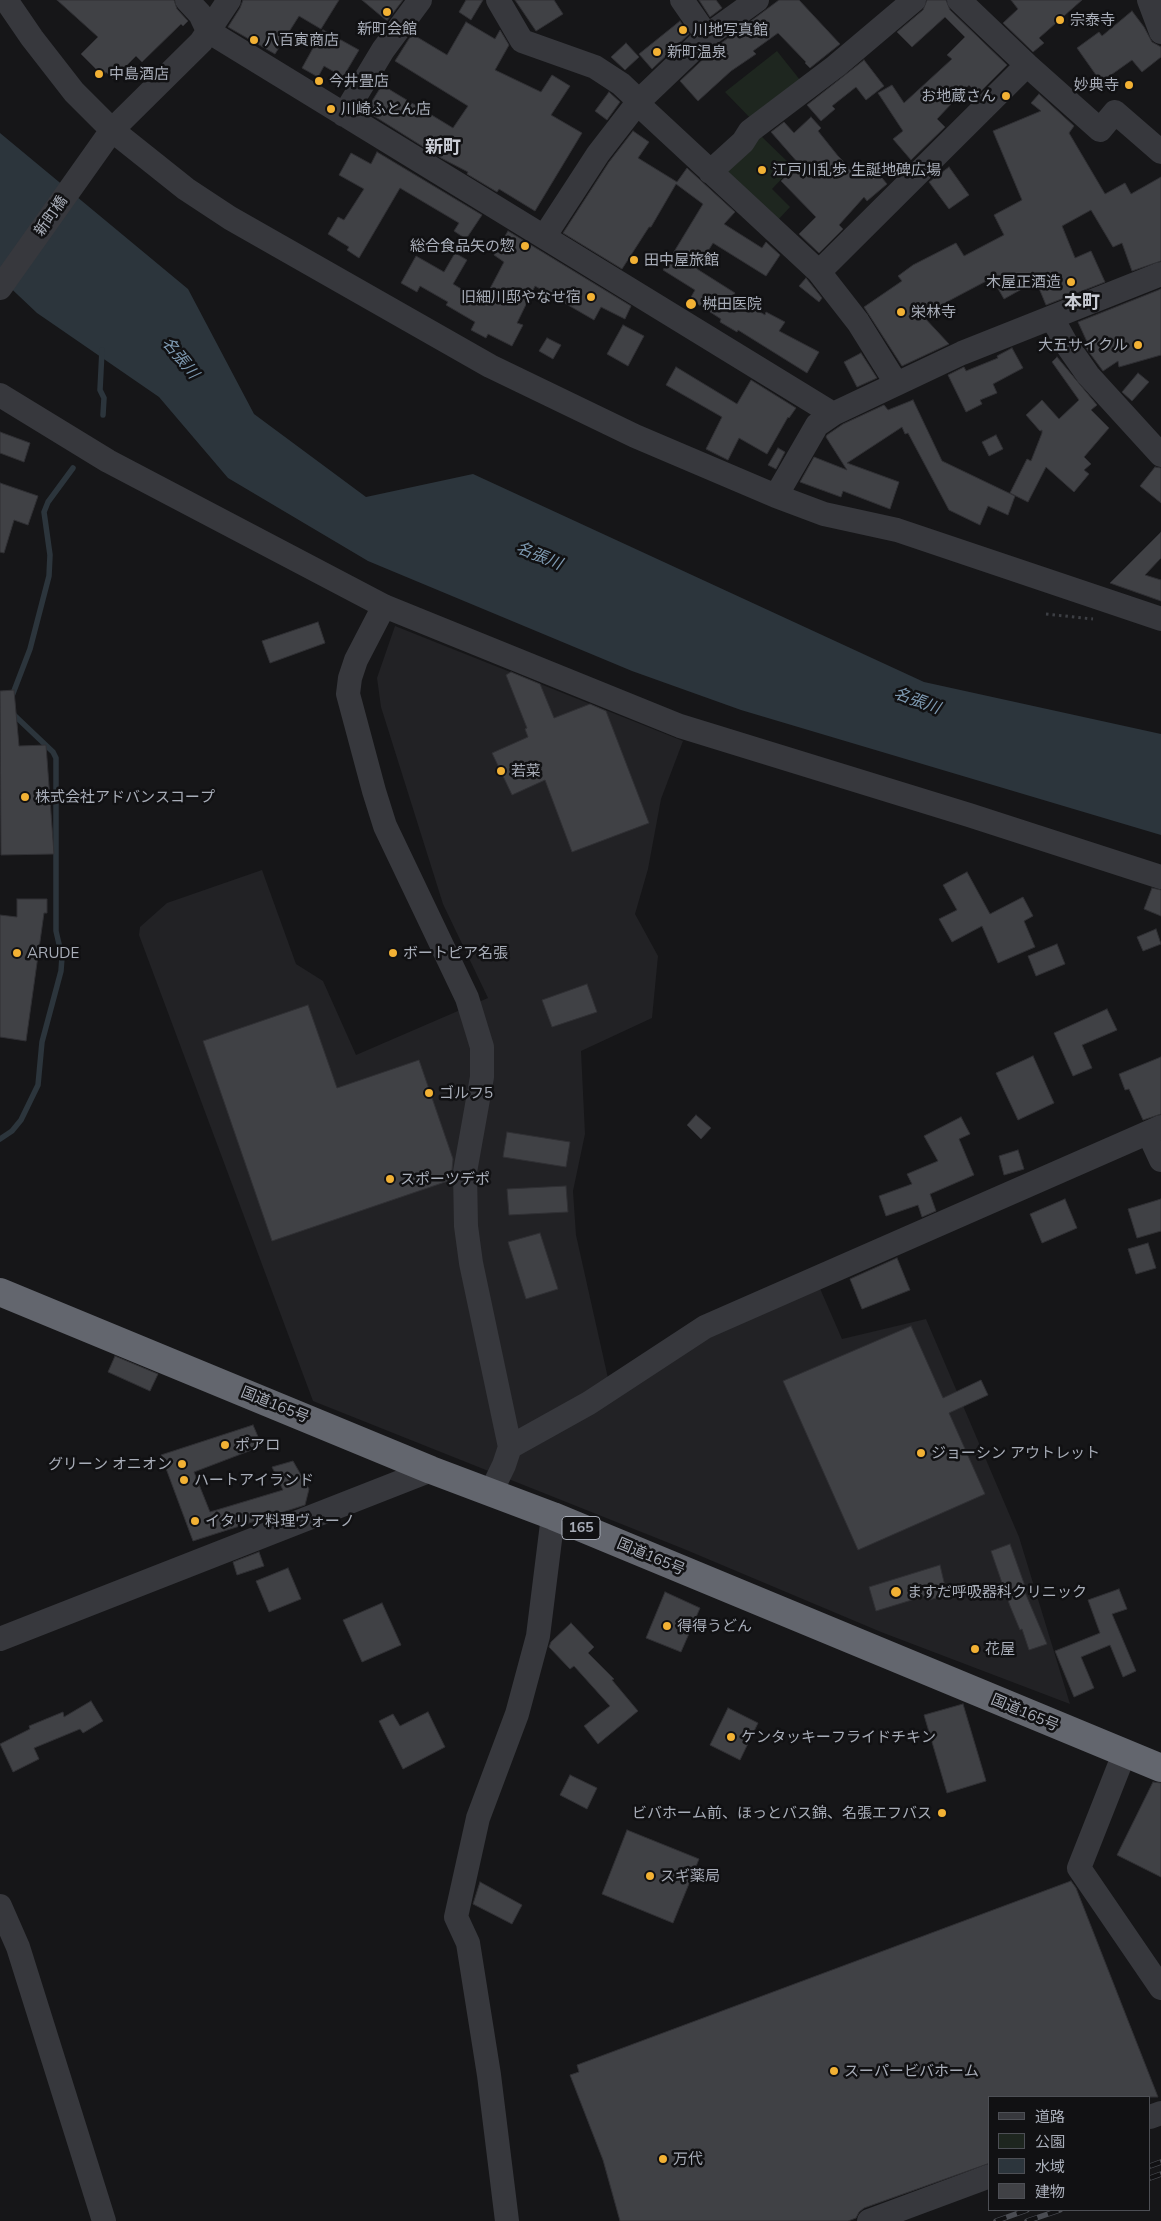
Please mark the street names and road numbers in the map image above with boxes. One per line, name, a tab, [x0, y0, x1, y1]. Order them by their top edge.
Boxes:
street label: 新町橋	[31, 192, 71, 240]
street label: 国道165号	[238, 1383, 312, 1427]
road number: 165	[562, 1516, 600, 1540]
street label: 国道165号	[614, 1535, 688, 1579]
street label: 国道165号	[988, 1691, 1062, 1735]

